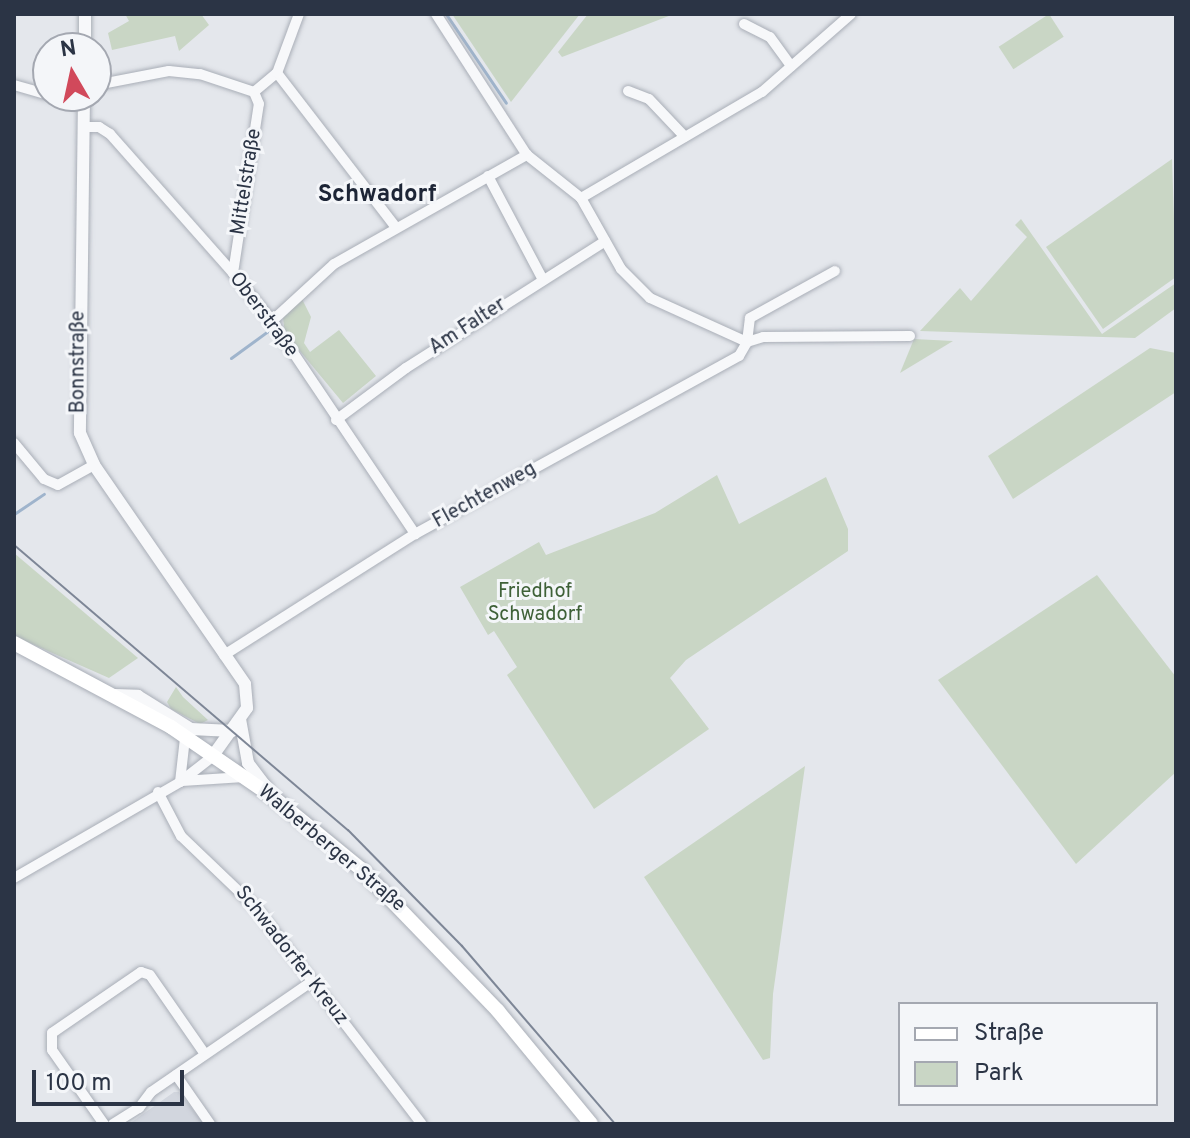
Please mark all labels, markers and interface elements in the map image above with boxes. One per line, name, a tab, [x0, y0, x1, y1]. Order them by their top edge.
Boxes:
north arrow	[32, 32, 112, 112]
text: N	[59, 35, 78, 64]
street label: Mittelstraße	[227, 127, 267, 237]
district label: Schwadorf	[318, 182, 436, 210]
street label: Oberstraße	[223, 268, 303, 362]
street label: Am Falter	[425, 293, 511, 361]
street label: Bonnstraße	[67, 311, 91, 413]
street label: Flechtenweg	[429, 458, 541, 534]
park label: Friedhof Schwadorf	[488, 581, 582, 628]
street label: Walberberger Straße	[252, 780, 410, 918]
street label: Schwadorfer Kreuz	[229, 882, 353, 1030]
legend	[898, 1002, 1158, 1106]
text: Straße	[974, 1019, 1044, 1049]
scale bar	[36, 1054, 188, 1104]
text: Park	[974, 1059, 1024, 1089]
text: 100 m	[46, 1069, 112, 1099]

